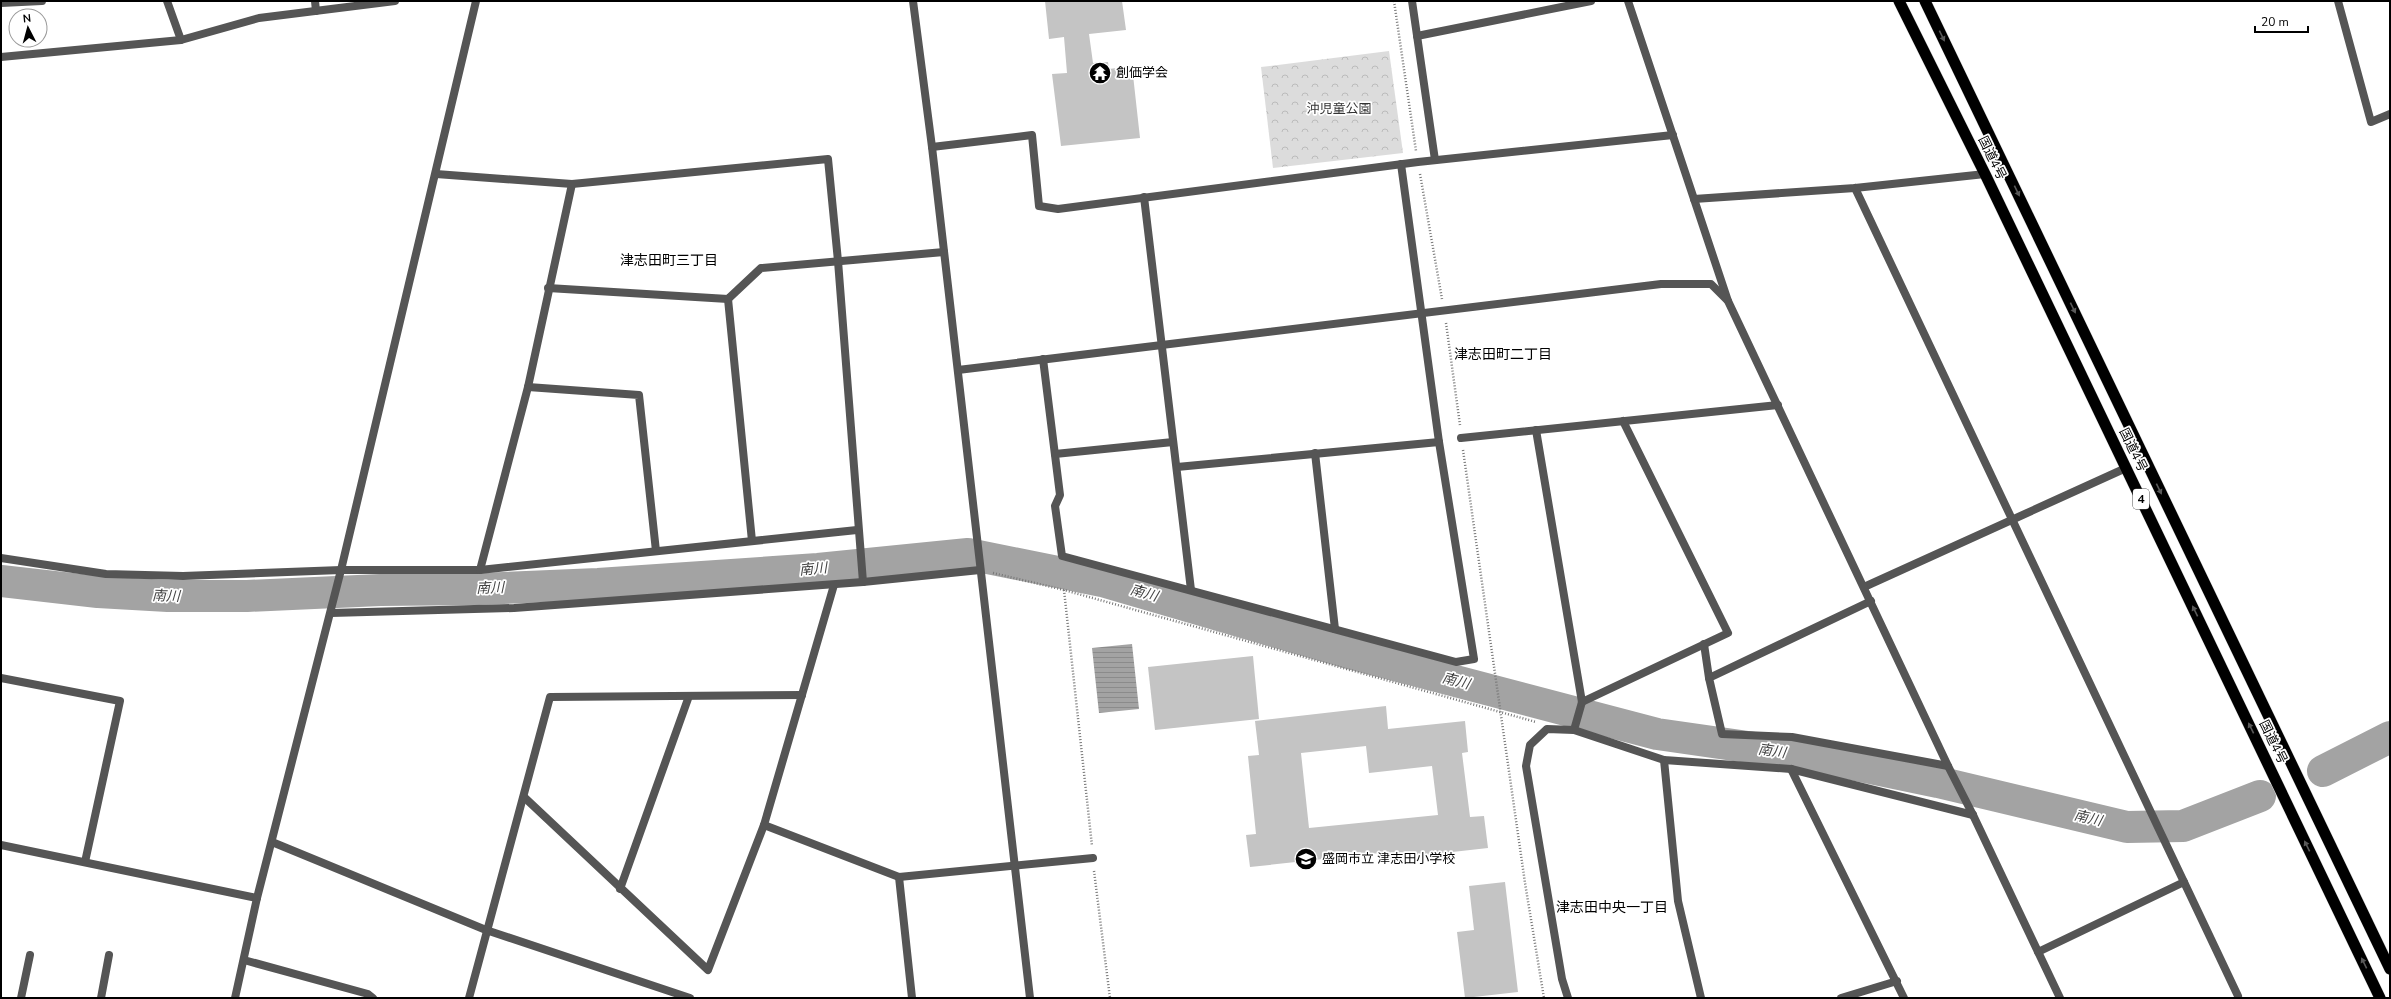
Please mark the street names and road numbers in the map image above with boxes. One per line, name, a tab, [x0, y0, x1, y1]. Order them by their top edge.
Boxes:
street label: 国道4号	[1974, 133, 2010, 183]
street label: 国道4号	[2115, 425, 2151, 475]
road number: 4	[2133, 489, 2149, 509]
street label: 国道4号	[2255, 717, 2291, 767]

